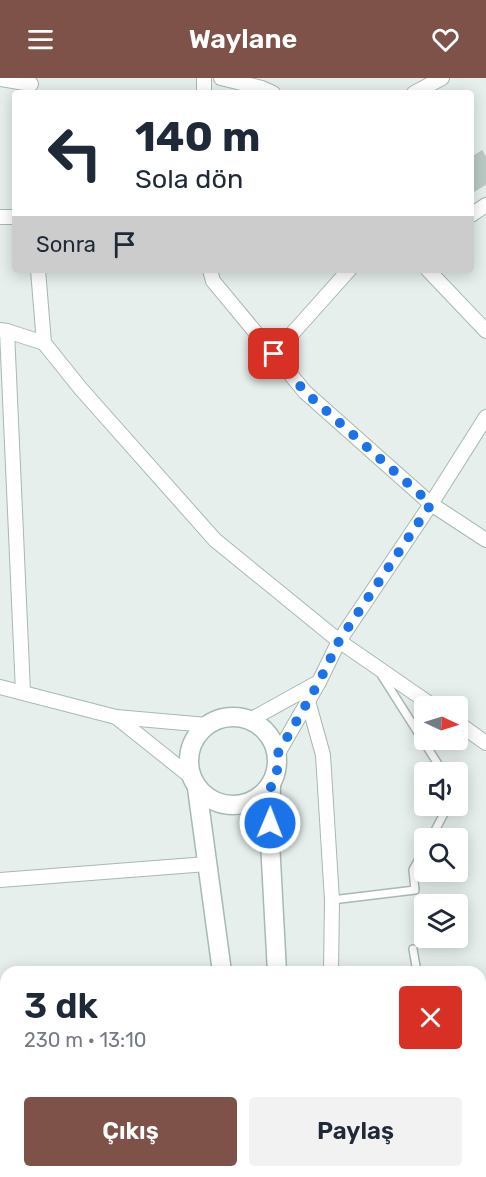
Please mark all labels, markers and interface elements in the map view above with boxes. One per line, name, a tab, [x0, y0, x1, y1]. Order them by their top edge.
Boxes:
icon: menu	[24, 23, 57, 56]
text: Waylane	[189, 23, 297, 55]
icon: heart	[429, 23, 462, 56]
text: 140 m	[135, 112, 261, 162]
icon: left	[36, 114, 114, 192]
text: Sola dön	[135, 163, 243, 195]
icon: arrive	[108, 228, 141, 261]
text: Sonra	[36, 231, 96, 258]
pin	[248, 328, 299, 379]
icon: arrive	[257, 337, 290, 370]
north arrow	[414, 696, 468, 750]
map controls	[414, 696, 468, 948]
button: sound	[414, 762, 468, 816]
position arrow	[238, 791, 302, 855]
button: search	[414, 828, 468, 882]
button: layers	[414, 894, 468, 948]
text: 3 dk	[24, 984, 98, 1027]
button: close	[399, 986, 462, 1049]
text: 230 m · 13:10	[24, 1028, 147, 1052]
button: Çıkış	[24, 1097, 237, 1166]
button: Paylaş	[249, 1097, 462, 1166]

